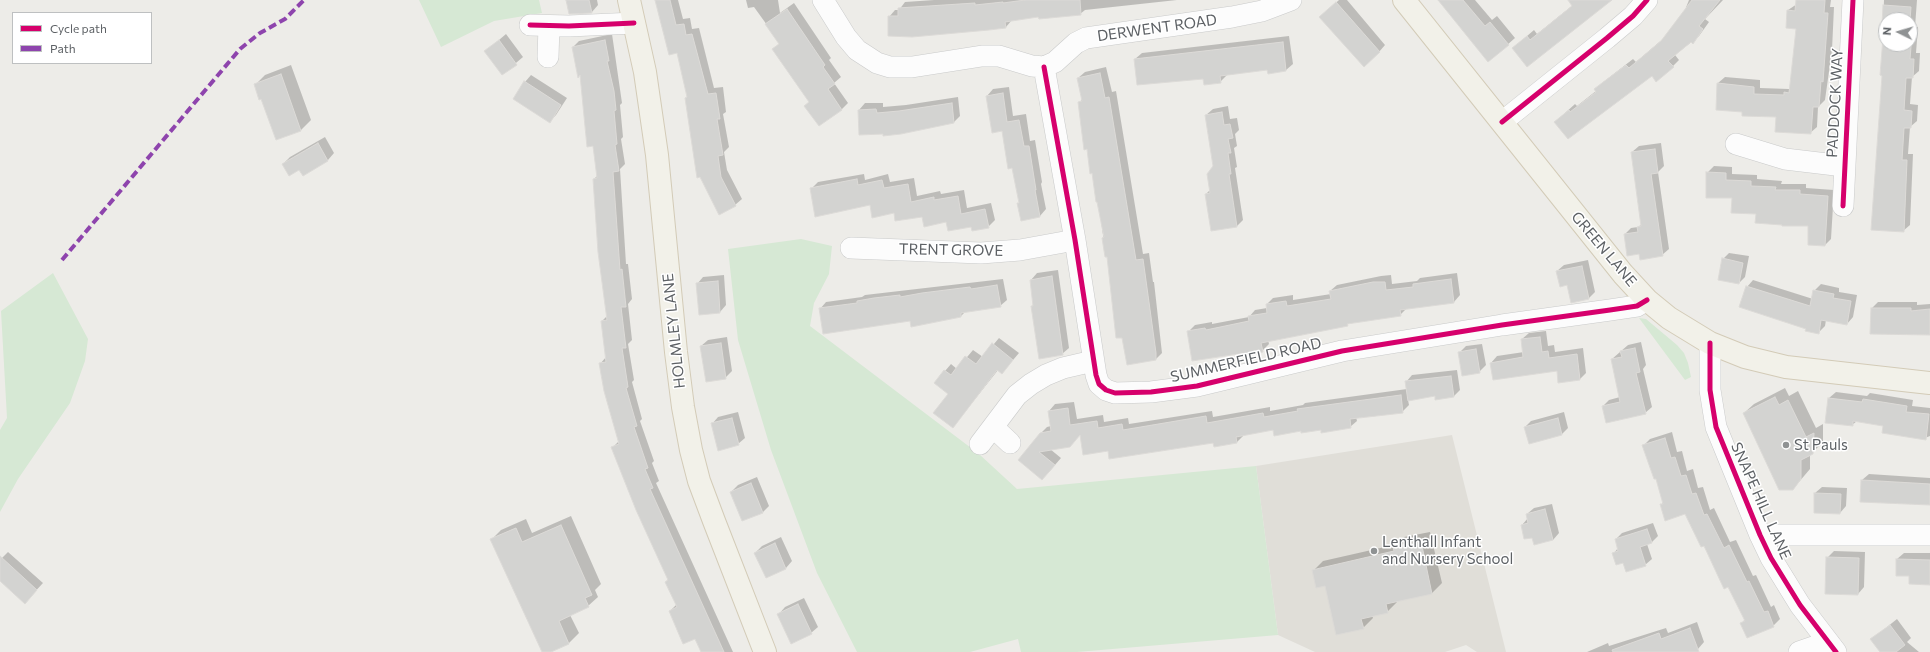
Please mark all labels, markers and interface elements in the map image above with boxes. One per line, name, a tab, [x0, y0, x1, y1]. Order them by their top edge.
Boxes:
street label: DERWENT ROAD	[1096, 11, 1218, 45]
legend	[12, 12, 152, 64]
north arrow	[1878, 12, 1918, 52]
text: Cycle path	[50, 21, 107, 35]
text: N	[1880, 26, 1893, 36]
text: Path	[50, 41, 76, 55]
street label: PADDOCK WAY	[1823, 48, 1847, 158]
street label: GREEN LANE	[1567, 208, 1641, 290]
street label: TRENT GROVE	[899, 240, 1003, 260]
street label: HOLMLEY LANE	[659, 273, 689, 389]
street label: SUMMERFIELD ROAD	[1169, 334, 1323, 386]
place label: St Pauls	[1794, 436, 1848, 454]
street label: SNAPE HILL LANE	[1727, 440, 1795, 562]
marker: St Pauls	[1781, 440, 1791, 450]
place label: Lenthall Infant and Nursery School	[1382, 533, 1513, 568]
marker: Lenthall Infant and Nursery School	[1369, 546, 1379, 556]

